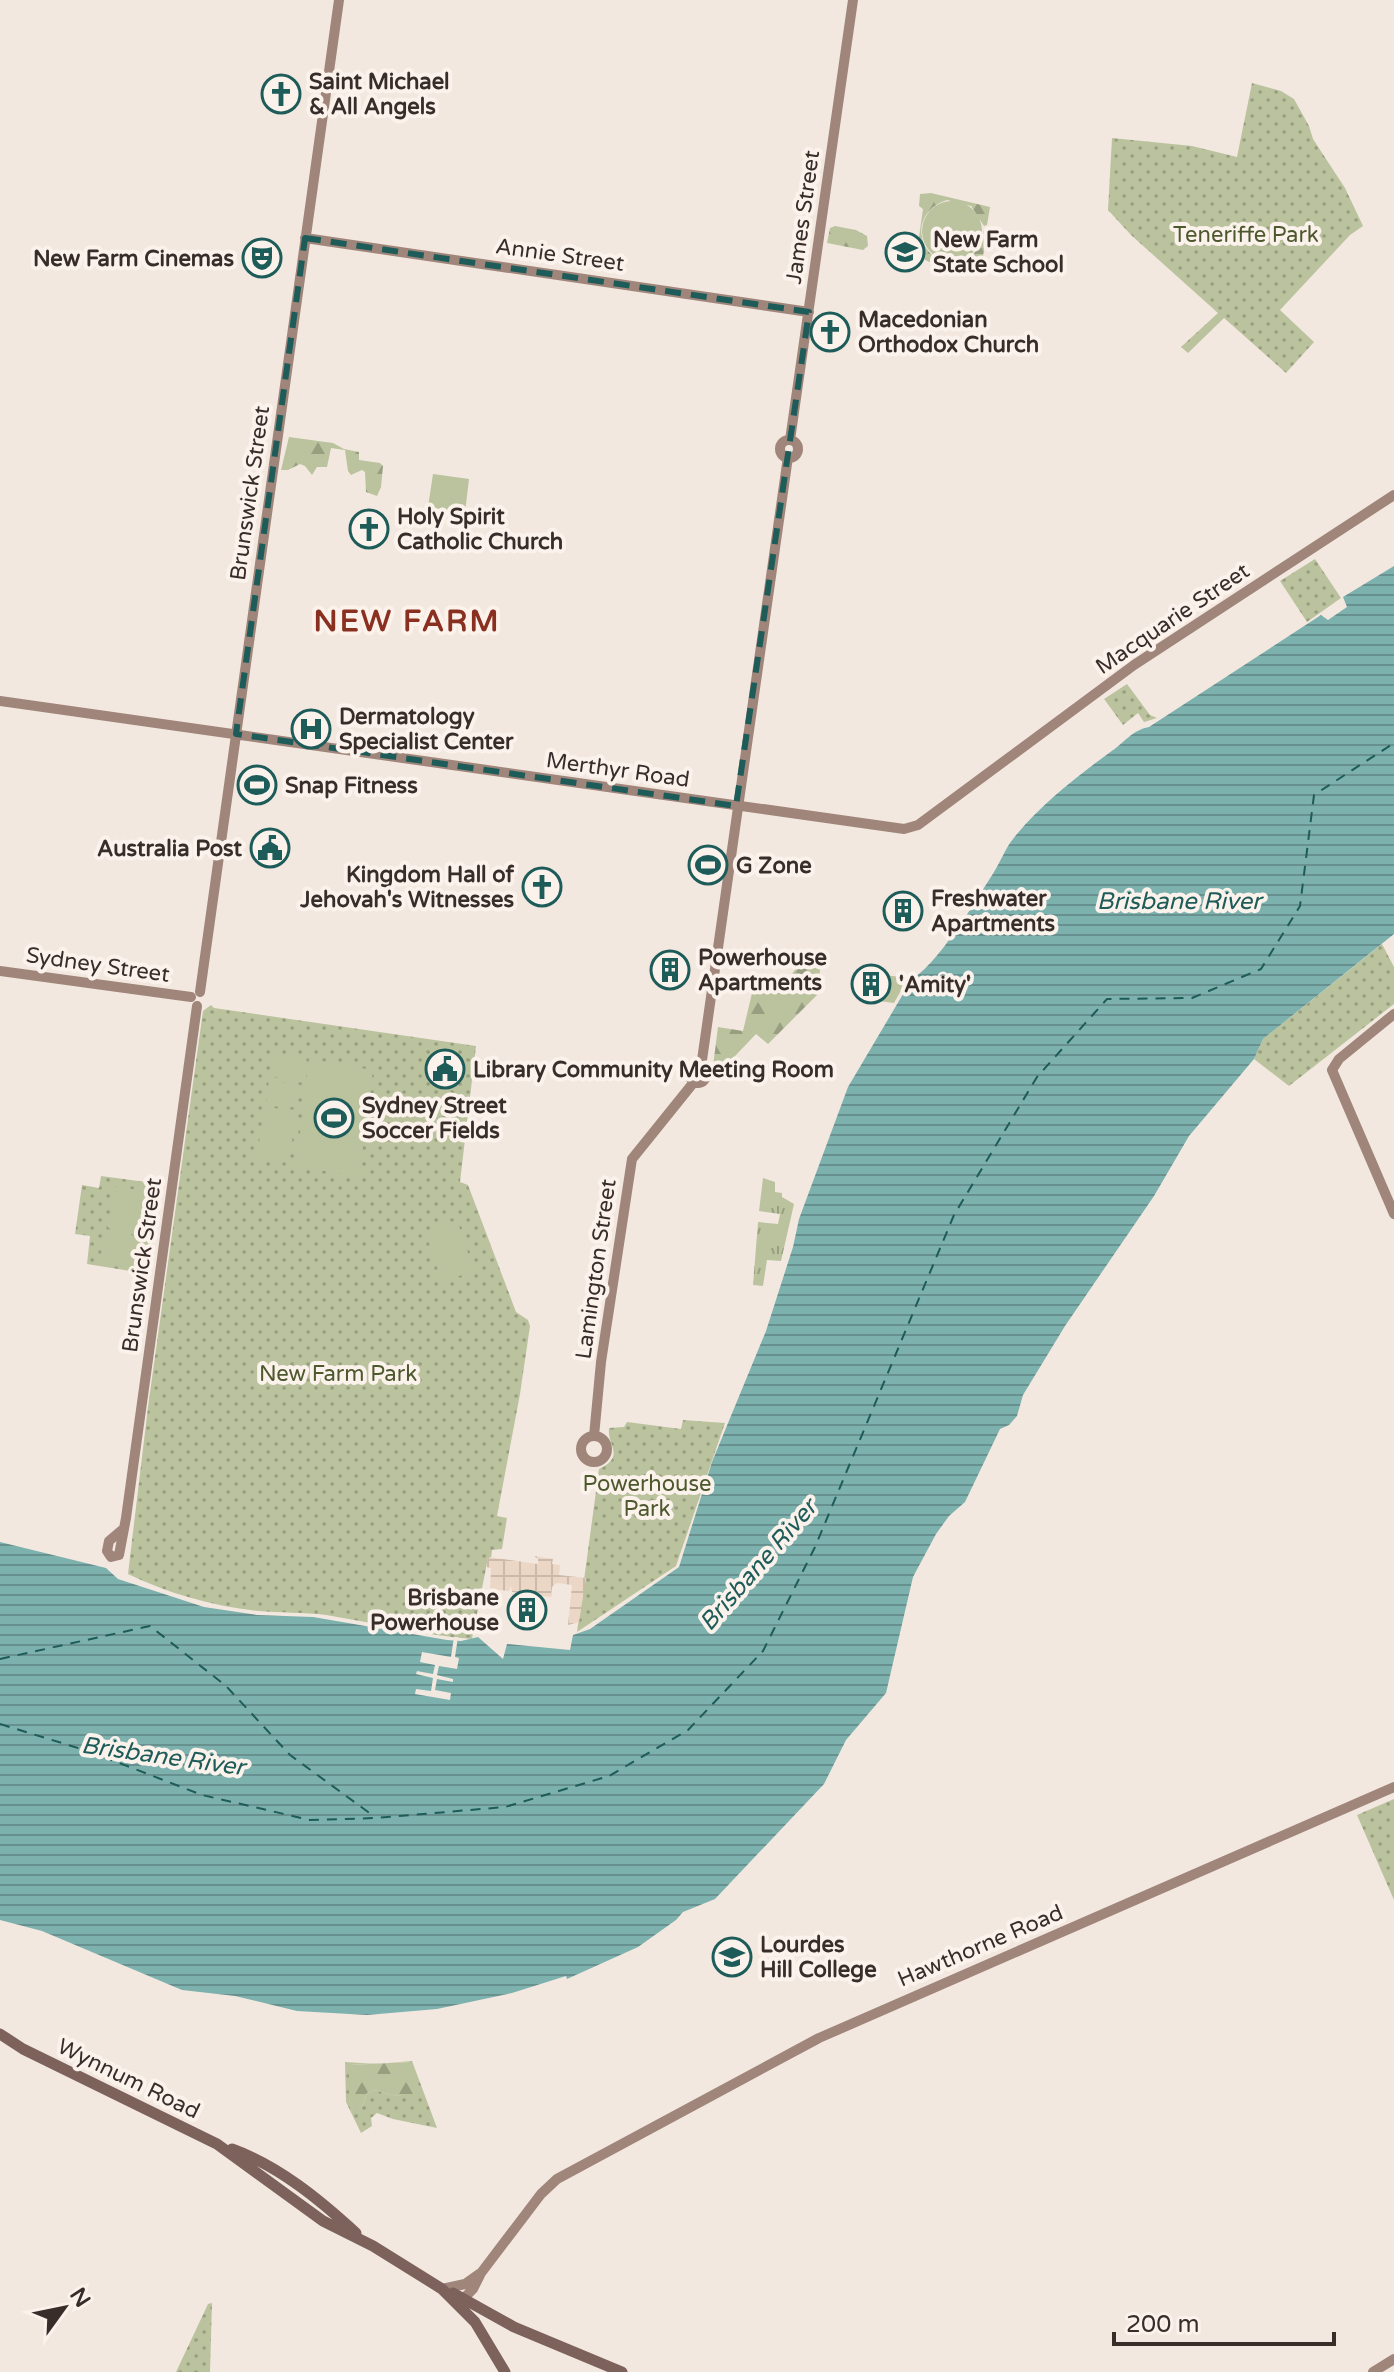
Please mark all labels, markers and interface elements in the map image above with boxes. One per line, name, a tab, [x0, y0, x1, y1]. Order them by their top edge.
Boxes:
place label: Saint Michael & All Angels	[309, 69, 450, 120]
church icon: Saint Michael & All Angels	[260, 73, 302, 115]
street label: James Street	[781, 149, 825, 286]
park label: Teneriffe Park	[1173, 222, 1319, 248]
place label: New Farm State School	[933, 227, 1064, 278]
school or university icon: New Farm State School	[884, 231, 926, 273]
street label: Annie Street	[494, 233, 626, 277]
theatre icon: New Farm Cinemas	[241, 237, 283, 279]
place label: New Farm Cinemas	[33, 246, 234, 272]
place label: Macedonian Orthodox Church	[858, 307, 1039, 358]
church icon: Macedonian Orthodox Church	[809, 311, 851, 353]
street label: Brunswick Street	[225, 404, 275, 582]
place label: Holy Spirit Catholic Church	[397, 504, 563, 555]
church icon: Holy Spirit Catholic Church	[348, 508, 390, 550]
street label: Macquarie Street	[1091, 558, 1254, 680]
district label: NEW FARM	[314, 603, 500, 640]
place label: Dermatology Specialist Center	[339, 704, 514, 755]
hospital icon: Dermatology Specialist Center	[290, 708, 332, 750]
street label: Merthyr Road	[544, 747, 691, 793]
sports icon: Snap Fitness	[236, 764, 278, 806]
place label: Snap Fitness	[285, 773, 418, 799]
public building icon: Australia Post	[249, 827, 291, 869]
place label: Australia Post	[97, 836, 243, 862]
sports icon: G Zone	[687, 844, 729, 886]
place label: G Zone	[736, 853, 812, 879]
place label: Kingdom Hall of Jehovah's Witnesses	[299, 862, 515, 913]
church icon: Kingdom Hall of Jehovah's Witnesses	[521, 866, 563, 908]
place label: Freshwater Apartments	[931, 886, 1056, 937]
water label: Brisbane River	[1097, 887, 1264, 916]
building icon: Freshwater Apartments	[882, 890, 924, 932]
street label: Sydney Street	[24, 942, 171, 988]
place label: Powerhouse Apartments	[698, 945, 827, 996]
building icon: Powerhouse Apartments	[649, 949, 691, 991]
building icon: 'Amity'	[850, 963, 892, 1005]
place label: 'Amity'	[899, 972, 971, 998]
public building icon: Library Community Meeting Room	[424, 1048, 466, 1090]
place label: Library Community Meeting Room	[473, 1057, 834, 1083]
place label: Sydney Street Soccer Fields	[362, 1093, 507, 1144]
sports icon: Sydney Street Soccer Fields	[313, 1097, 355, 1139]
street label: Brunswick Street	[117, 1176, 167, 1354]
street label: Lamington Street	[570, 1177, 622, 1361]
park label: New Farm Park	[259, 1361, 417, 1387]
park label: Powerhouse Park	[582, 1471, 712, 1522]
water label: Brisbane River	[693, 1492, 825, 1637]
place label: Brisbane Powerhouse	[370, 1585, 499, 1636]
building icon: Brisbane Powerhouse	[506, 1589, 548, 1631]
water label: Brisbane River	[79, 1731, 249, 1783]
street label: Hawthorne Road	[894, 1899, 1067, 1992]
place label: Lourdes Hill College	[760, 1932, 877, 1983]
school or university icon: Lourdes Hill College	[711, 1936, 753, 1978]
street label: Wynnum Road	[53, 2033, 204, 2125]
north arrow	[24, 2268, 104, 2348]
text: N	[64, 2283, 96, 2312]
scale bar	[1114, 2296, 1334, 2346]
text: 200 m	[1126, 2310, 1200, 2339]

